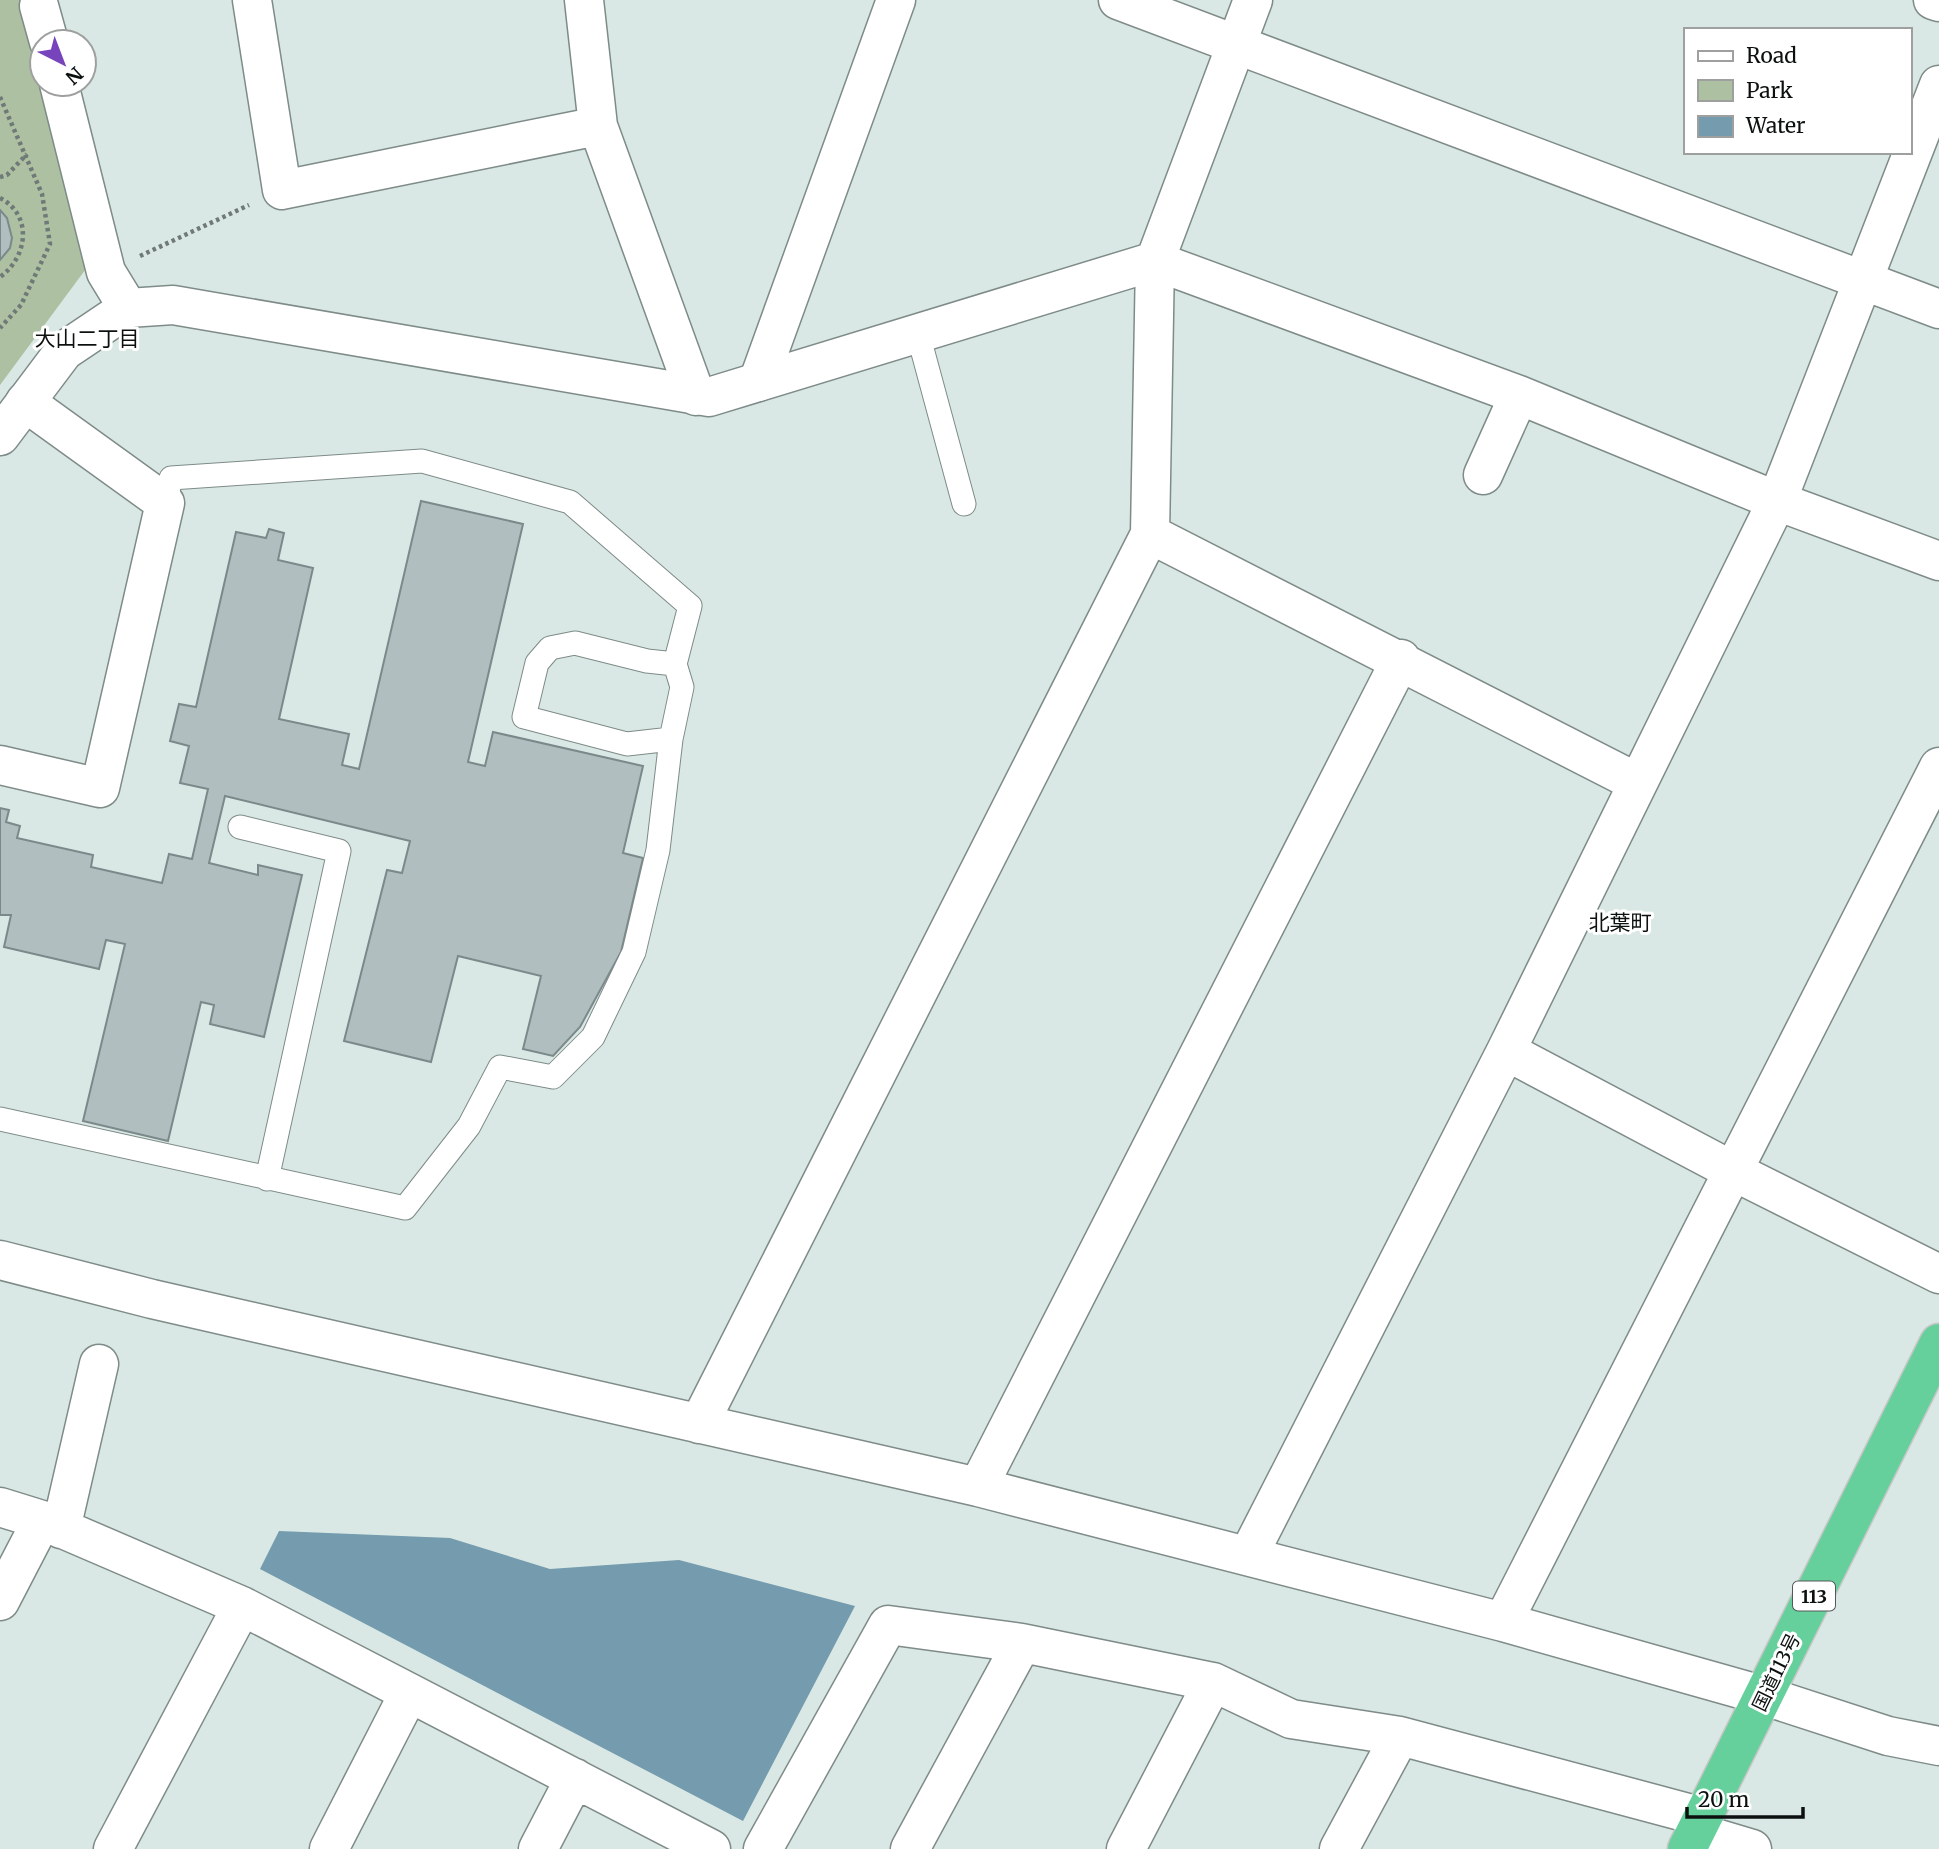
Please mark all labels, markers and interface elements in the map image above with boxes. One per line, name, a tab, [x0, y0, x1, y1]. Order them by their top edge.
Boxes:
north arrow	[28, 28, 98, 98]
legend	[1684, 28, 1911, 154]
text: Road	[1746, 42, 1797, 69]
text: N	[61, 62, 88, 90]
text: Park	[1746, 77, 1793, 104]
text: Water	[1745, 112, 1805, 139]
district label: 大山二丁目	[35, 325, 140, 352]
district label: 北葉町	[1589, 909, 1652, 936]
road number: 113	[1793, 1582, 1835, 1610]
street label: 国道113号	[1747, 1629, 1805, 1715]
scale bar	[1687, 1776, 1802, 1820]
text: 20 m	[1698, 1786, 1750, 1813]

